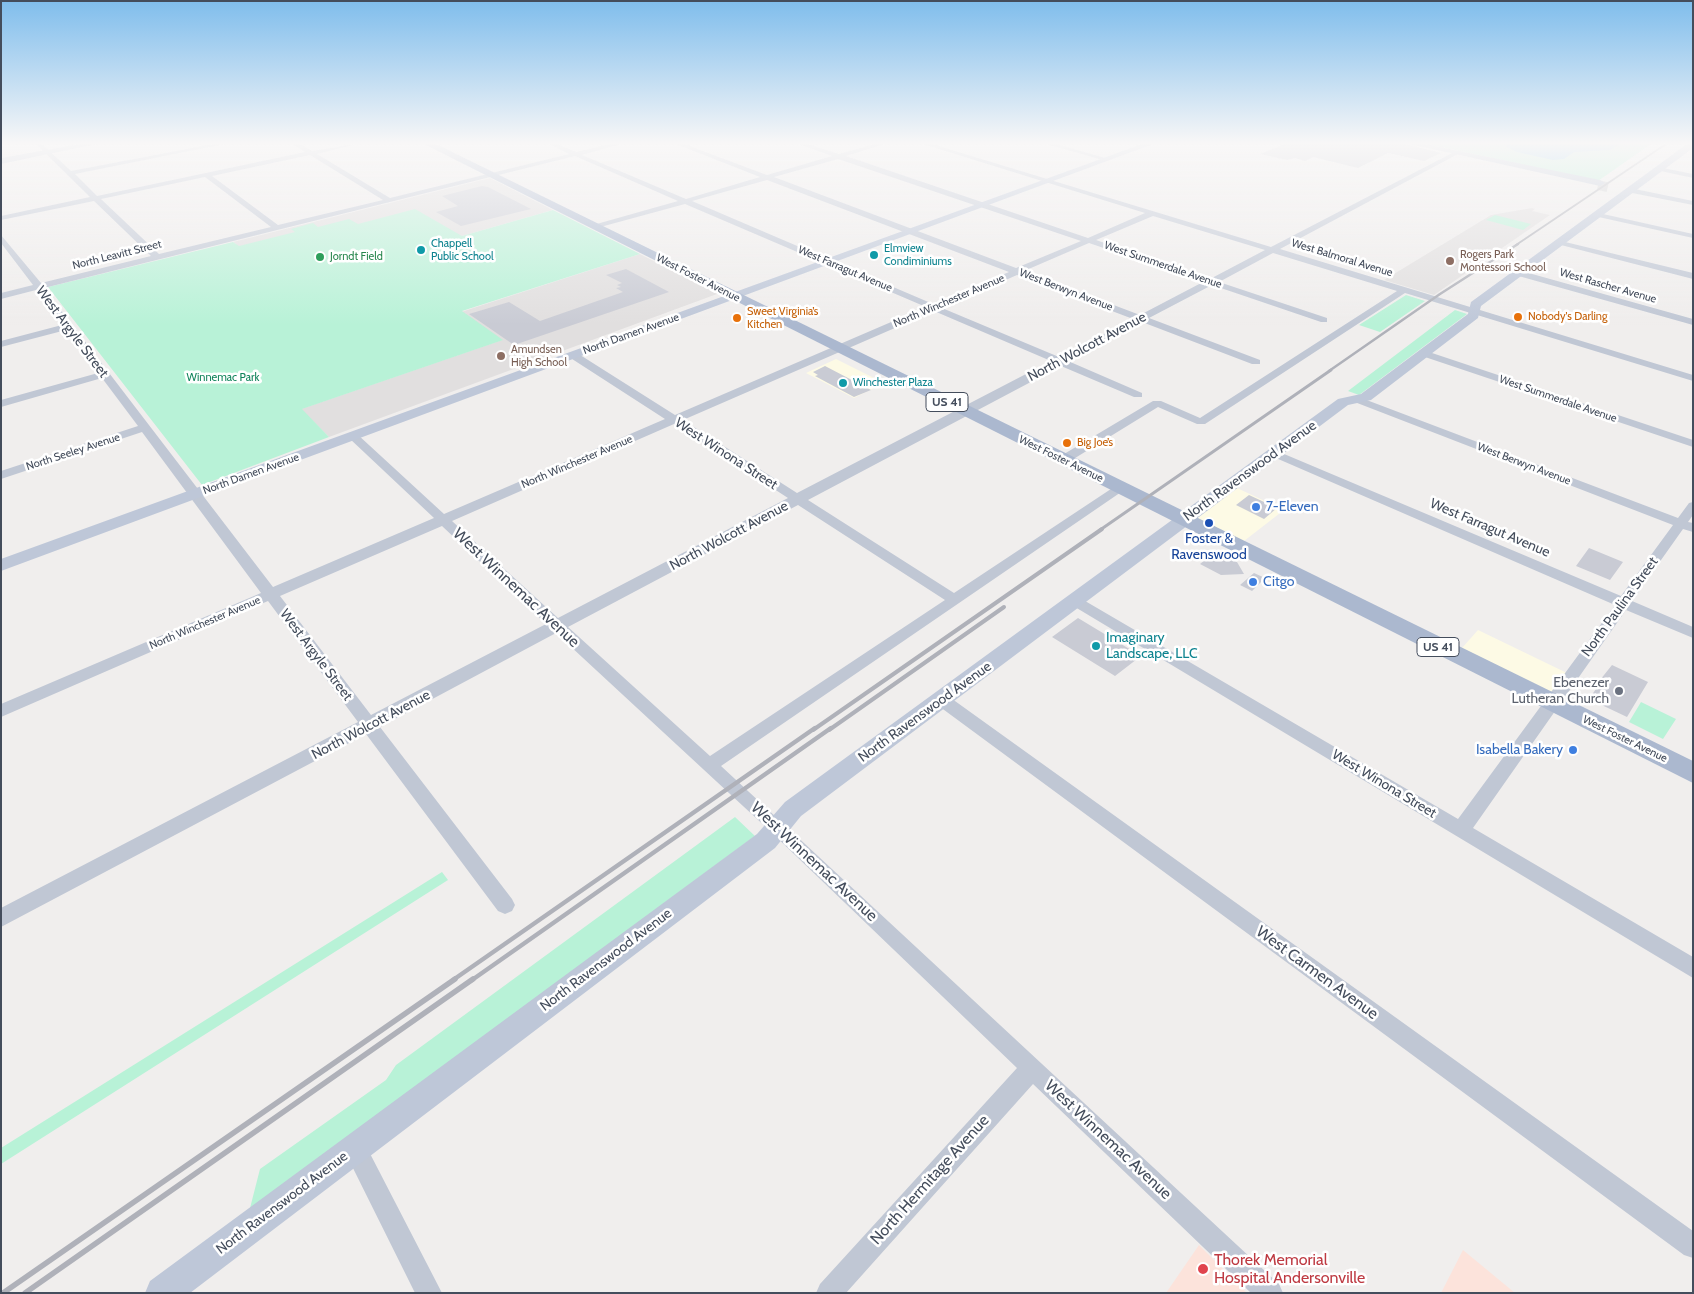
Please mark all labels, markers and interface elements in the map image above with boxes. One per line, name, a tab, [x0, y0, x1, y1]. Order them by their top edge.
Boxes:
street label: West Balmoral Avenue	[1290, 236, 1394, 280]
place label: Chappell Public School	[431, 237, 494, 263]
street label: North Leavitt Street	[71, 238, 163, 272]
street label: West Summerdale Avenue	[1102, 239, 1224, 291]
place label: Elmview Condiminiums	[884, 242, 952, 268]
street label: West Farragut Avenue	[796, 243, 894, 295]
marker: Chappell Public School	[415, 244, 427, 256]
place label: Rogers Park Montessori School	[1460, 248, 1546, 274]
marker: Elmview Condiminiums	[868, 249, 880, 261]
place label: Jorndt Field	[330, 250, 383, 264]
marker: Jorndt Field	[314, 251, 326, 263]
street label: West Foster Avenue	[654, 251, 742, 305]
marker: Rogers Park Montessori School	[1444, 255, 1456, 267]
street label: West Berwyn Avenue	[1017, 266, 1115, 314]
street label: West Rascher Avenue	[1558, 266, 1658, 306]
street label: North Winchester Avenue	[891, 272, 1007, 330]
street label: West Argyle Street	[32, 283, 112, 381]
place label: Sweet Virginia’s Kitchen	[747, 305, 818, 331]
street label: North Wolcott Avenue	[1025, 309, 1149, 385]
street label: North Damen Avenue	[581, 310, 681, 358]
place label: Nobody's Darling	[1528, 310, 1607, 324]
marker: Nobody's Darling	[1512, 311, 1524, 323]
marker: Sweet Virginia’s Kitchen	[731, 312, 743, 324]
place label: Amundsen High School	[511, 343, 567, 369]
marker: Amundsen High School	[495, 350, 507, 362]
park label: Winnemac Park	[187, 371, 259, 385]
street label: West Summerdale Avenue	[1497, 373, 1619, 425]
place label: Winchester Plaza	[853, 376, 933, 390]
marker: Winchester Plaza	[837, 377, 849, 389]
road number: US 41	[926, 392, 968, 412]
street label: West Winona Street	[672, 415, 780, 493]
street label: North Ravenswood Avenue	[1180, 417, 1320, 525]
street label: North Seeley Avenue	[24, 431, 122, 473]
street label: North Winchester Avenue	[519, 433, 635, 491]
street label: West Foster Avenue	[1017, 433, 1105, 485]
place label: Big Joe’s	[1077, 436, 1113, 450]
marker: Big Joe’s	[1061, 437, 1073, 449]
street label: West Berwyn Avenue	[1475, 440, 1573, 488]
street label: North Damen Avenue	[201, 450, 301, 498]
street label: West Farragut Avenue	[1427, 495, 1553, 561]
street label: North Wolcott Avenue	[667, 498, 791, 574]
place label: 7-Eleven	[1266, 499, 1319, 515]
marker: 7-Eleven	[1250, 501, 1262, 513]
marker: Foster & Ravenswood	[1203, 517, 1215, 529]
street label: West Winnemac Avenue	[449, 524, 583, 652]
place label: Foster & Ravenswood	[1171, 531, 1247, 564]
street label: North Paulina Street	[1578, 554, 1662, 660]
place label: Citgo	[1263, 574, 1294, 590]
marker: Citgo	[1247, 576, 1259, 588]
street label: North Winchester Avenue	[147, 594, 263, 652]
street label: West Argyle Street	[276, 606, 356, 704]
place label: Imaginary Landscape, LLC	[1106, 630, 1198, 662]
road number: US 41	[1417, 638, 1459, 656]
marker: Imaginary Landscape, LLC	[1090, 640, 1102, 652]
street label: North Ravenswood Avenue	[855, 658, 995, 766]
place label: Ebenezer Lutheran Church	[1512, 675, 1609, 708]
marker: Ebenezer Lutheran Church	[1613, 685, 1625, 697]
street label: North Wolcott Avenue	[309, 687, 433, 763]
street label: West Foster Avenue	[1581, 713, 1669, 765]
place label: Isabella Bakery	[1476, 742, 1563, 758]
marker: Isabella Bakery	[1567, 744, 1579, 756]
street label: West Winona Street	[1329, 746, 1439, 822]
street label: West Winnemac Avenue	[747, 798, 881, 926]
street label: North Ravenswood Avenue	[537, 905, 675, 1015]
street label: West Carmen Avenue	[1252, 922, 1382, 1024]
street label: West Winnemac Avenue	[1041, 1076, 1175, 1204]
street label: North Hermitage Avenue	[867, 1111, 993, 1249]
street label: North Ravenswood Avenue	[213, 1148, 351, 1258]
place label: Thorek Memorial Hospital Andersonville	[1214, 1250, 1365, 1288]
marker: Thorek Memorial Hospital Andersonville	[1196, 1262, 1210, 1276]

